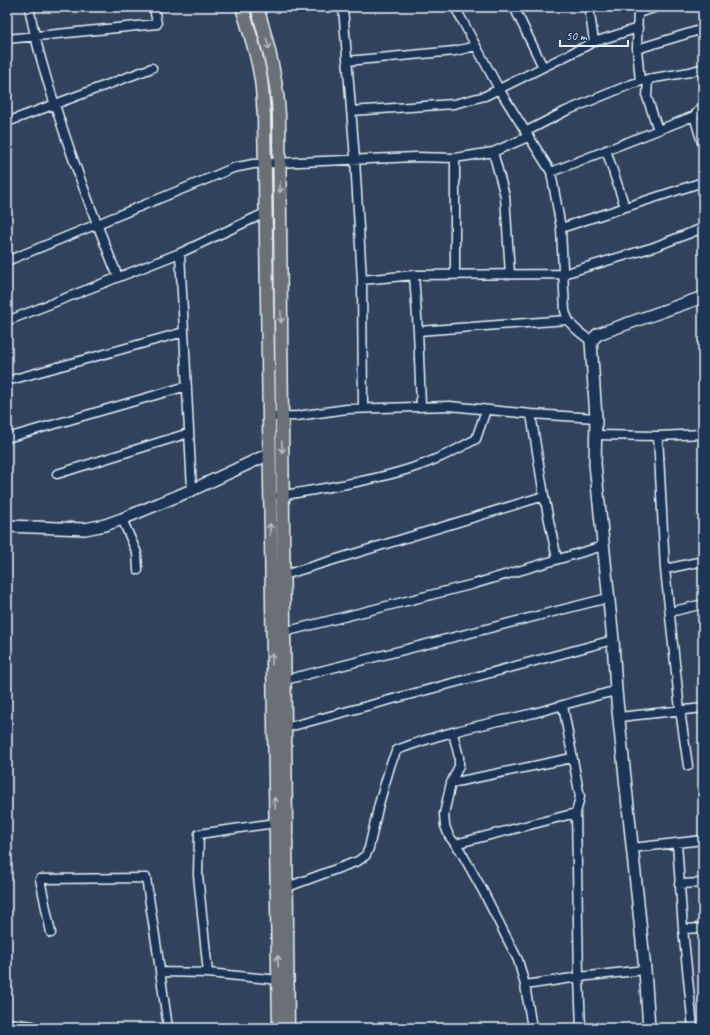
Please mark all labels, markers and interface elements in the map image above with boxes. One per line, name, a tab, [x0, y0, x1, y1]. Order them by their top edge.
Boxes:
scale bar	[560, 22, 628, 48]
text: 50 m	[566, 28, 588, 44]
one-way arrow	[265, 38, 272, 51]
one-way arrow	[276, 180, 284, 193]
one-way arrow	[277, 310, 285, 323]
one-way arrow	[278, 440, 286, 453]
one-way arrow	[267, 523, 274, 536]
one-way arrow	[269, 653, 276, 666]
one-way arrow	[271, 797, 279, 810]
one-way arrow	[275, 955, 282, 968]

